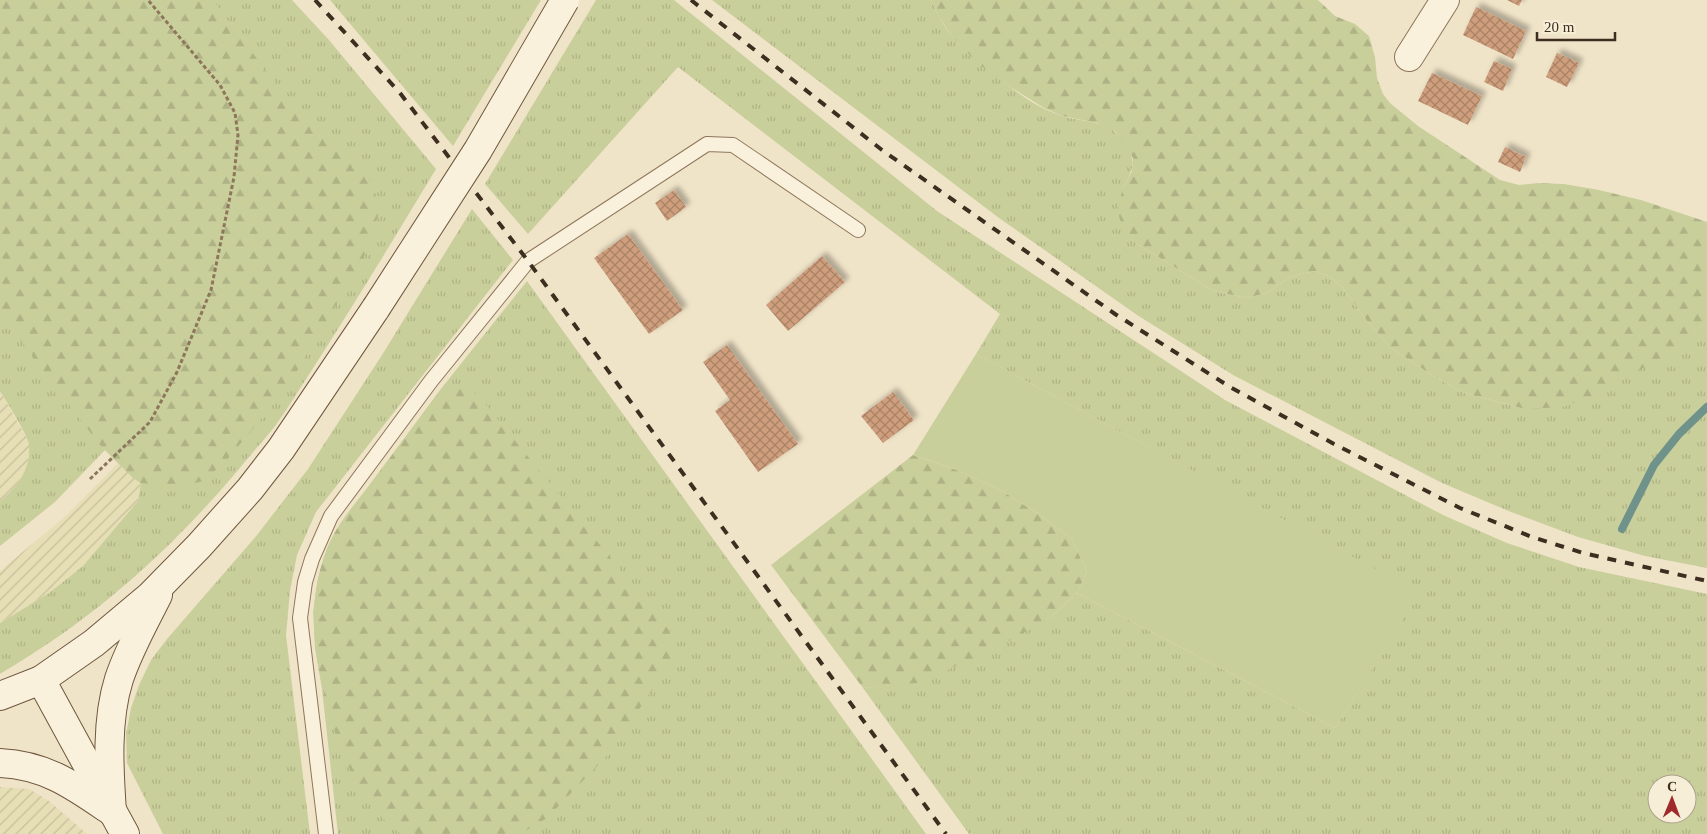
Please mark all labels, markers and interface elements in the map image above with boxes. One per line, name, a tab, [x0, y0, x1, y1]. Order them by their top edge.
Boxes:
scale bar	[1537, 10, 1614, 42]
text: 20 m	[1544, 19, 1575, 35]
north arrow	[1647, 774, 1697, 824]
text: С	[1667, 779, 1677, 794]

